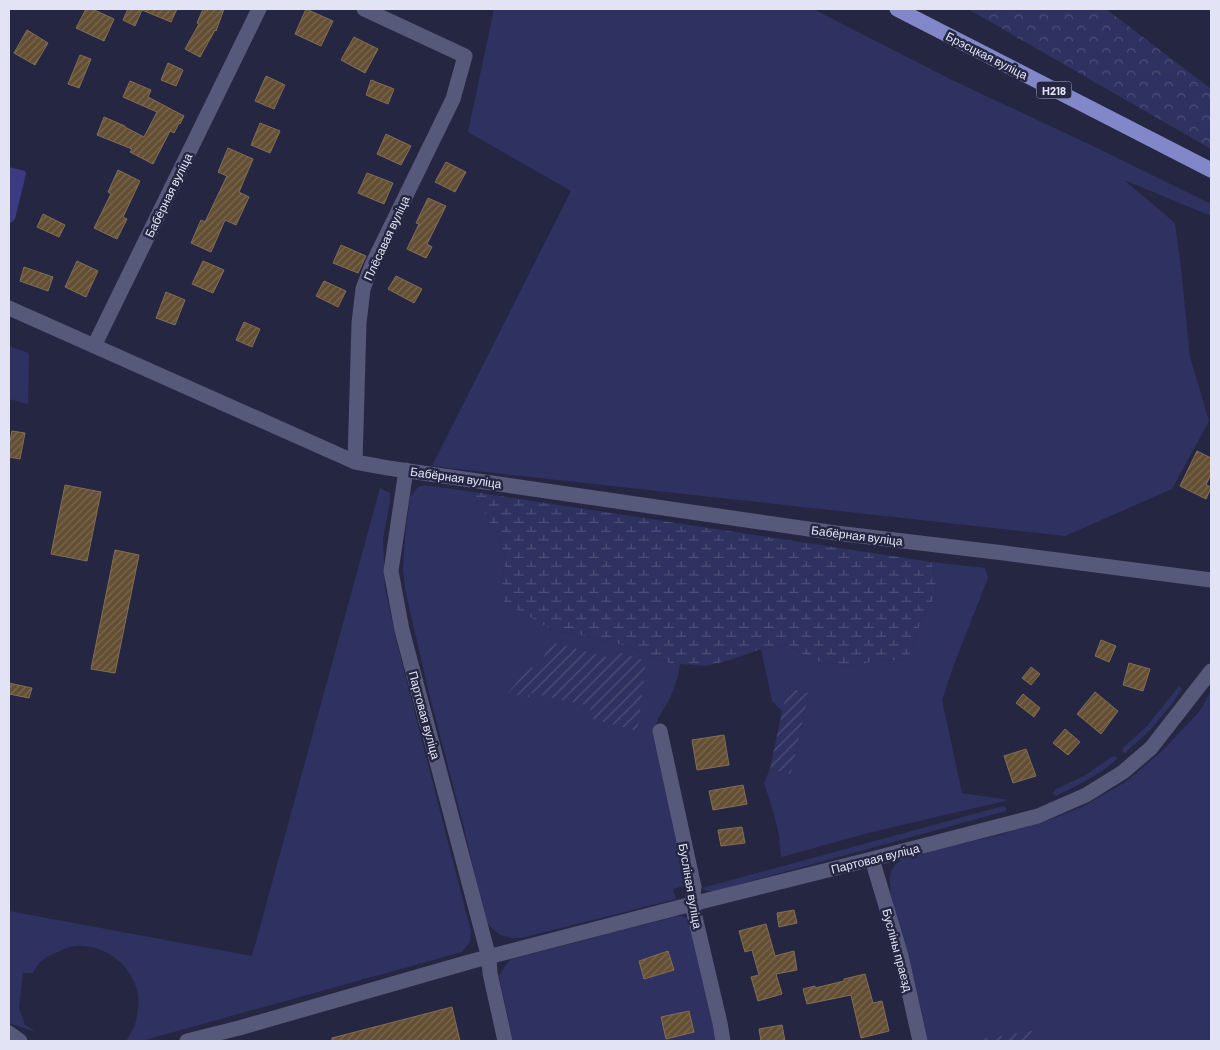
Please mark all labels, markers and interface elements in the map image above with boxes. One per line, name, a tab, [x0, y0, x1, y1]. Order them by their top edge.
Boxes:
street label: Брэсцкая вуліца	[943, 28, 1030, 83]
road number: Н218	[1036, 82, 1072, 98]
street label: Бабёрная вуліца	[142, 150, 196, 240]
street label: Плёсавая вуліца	[360, 193, 413, 283]
street label: Бабёрная вуліца	[409, 464, 503, 491]
street label: Бабёрная вуліца	[810, 522, 904, 549]
street label: Партовая вуліца	[406, 669, 444, 761]
street label: Партовая вуліца	[829, 840, 921, 877]
street label: Бусліная вуліца	[676, 842, 705, 930]
street label: Бусліны праезд	[879, 907, 916, 993]

